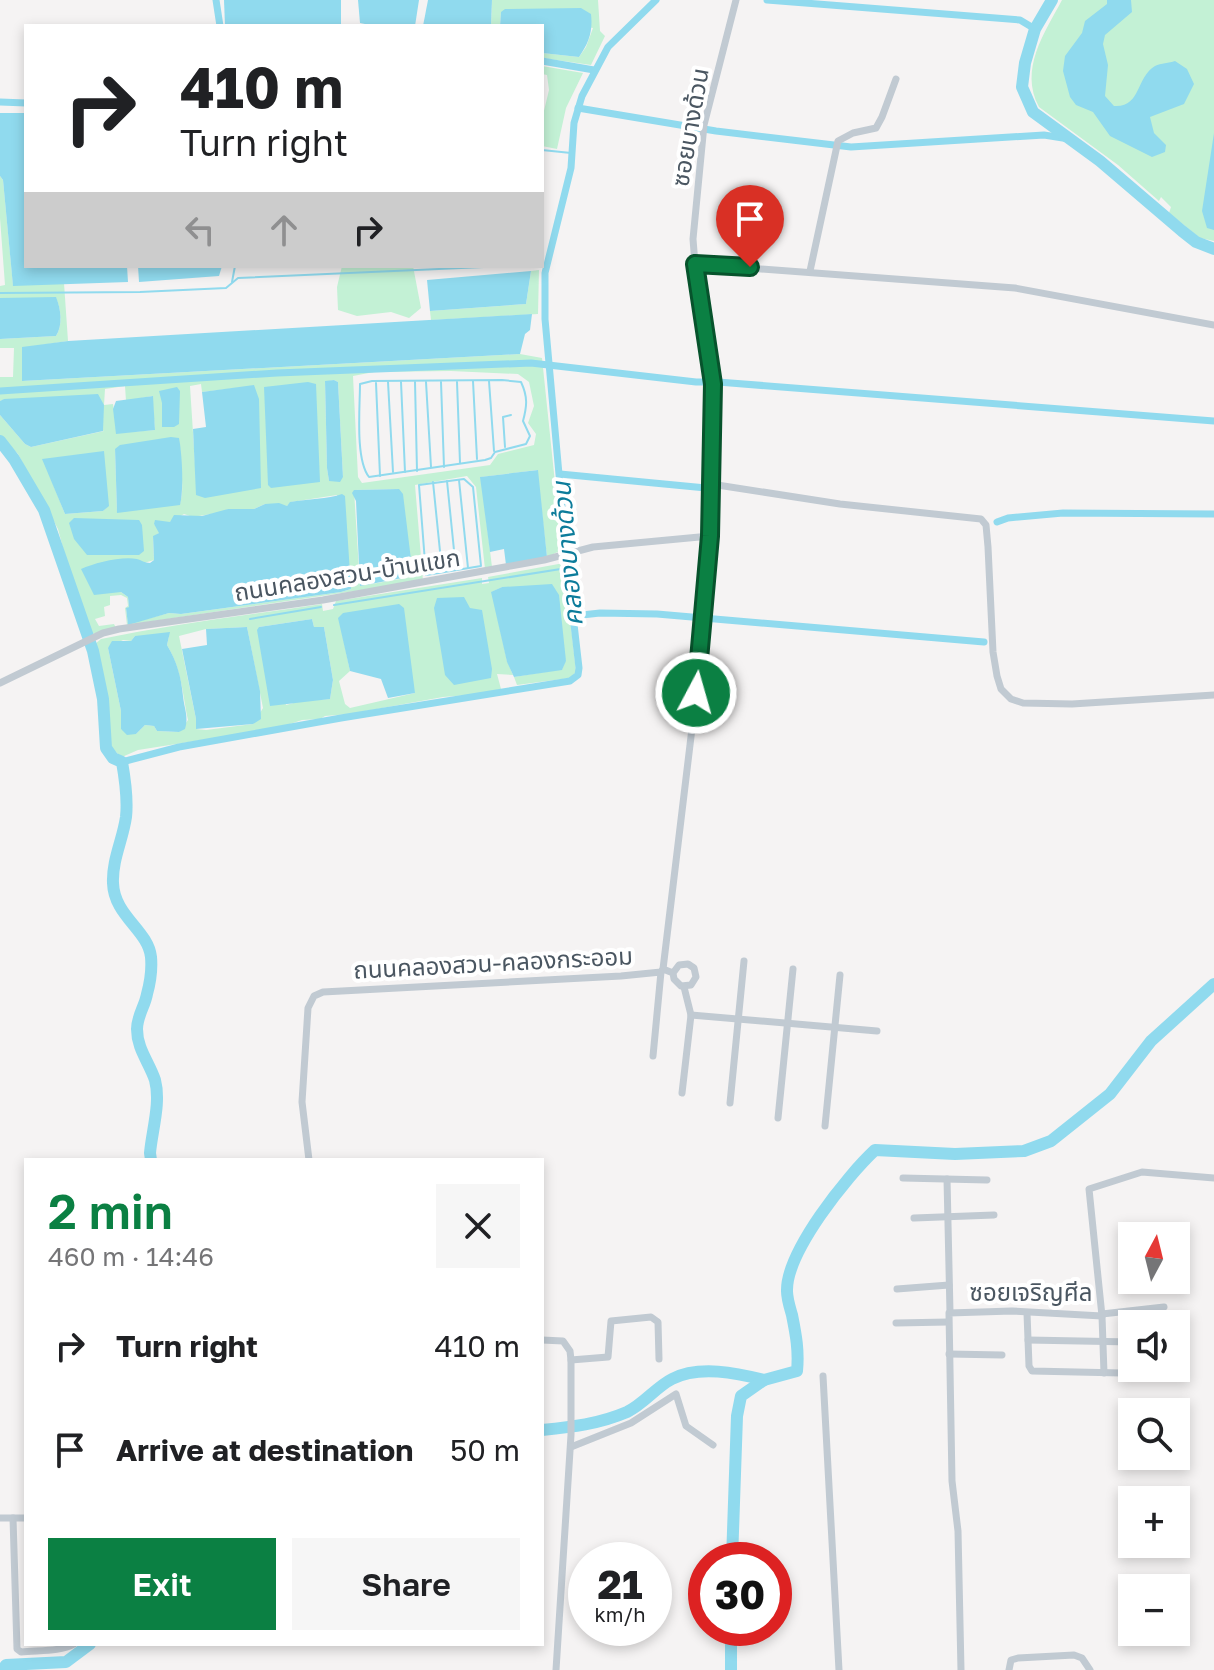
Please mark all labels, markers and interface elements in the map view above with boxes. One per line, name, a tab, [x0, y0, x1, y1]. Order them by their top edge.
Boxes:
text: 410 m	[180, 53, 343, 120]
icon: right	[48, 56, 152, 160]
street label: ซอยบางด้วน	[664, 65, 714, 189]
text: Turn right	[180, 121, 348, 164]
pin	[716, 185, 784, 267]
icon: arrive	[728, 197, 772, 241]
icon: left	[178, 208, 222, 252]
icon: ahead	[262, 208, 306, 252]
icon: right	[346, 208, 390, 252]
water label: คลองบางด้วน	[545, 479, 589, 627]
street label: ถนนคลองสวน-บ้านแขก	[232, 542, 462, 606]
position arrow	[654, 651, 738, 735]
street label: ถนนคลองสวน-คลองกระออม	[352, 940, 634, 984]
text: 2 min	[48, 1182, 173, 1240]
button: close	[436, 1184, 520, 1268]
north arrow	[1118, 1222, 1190, 1294]
map controls	[1118, 1222, 1190, 1646]
text: 460 m · 14:46	[48, 1241, 214, 1272]
street label: ซอยเจริญศีล	[970, 1277, 1092, 1306]
button: sound	[1118, 1310, 1190, 1382]
icon: right	[48, 1324, 92, 1368]
text: Turn right	[116, 1328, 258, 1364]
text: 410 m	[435, 1328, 520, 1364]
button: search	[1118, 1398, 1190, 1470]
icon: arrive	[48, 1428, 92, 1472]
text: Arrive at destination	[116, 1432, 413, 1468]
text: 50 m	[450, 1432, 520, 1468]
button: +	[1118, 1486, 1190, 1558]
button: Exit	[48, 1538, 276, 1630]
button: Share	[292, 1538, 520, 1630]
speed limit sign: 30	[688, 1542, 792, 1646]
text: 21	[598, 1560, 643, 1608]
button: −	[1118, 1574, 1190, 1646]
text: km/h	[595, 1602, 645, 1626]

